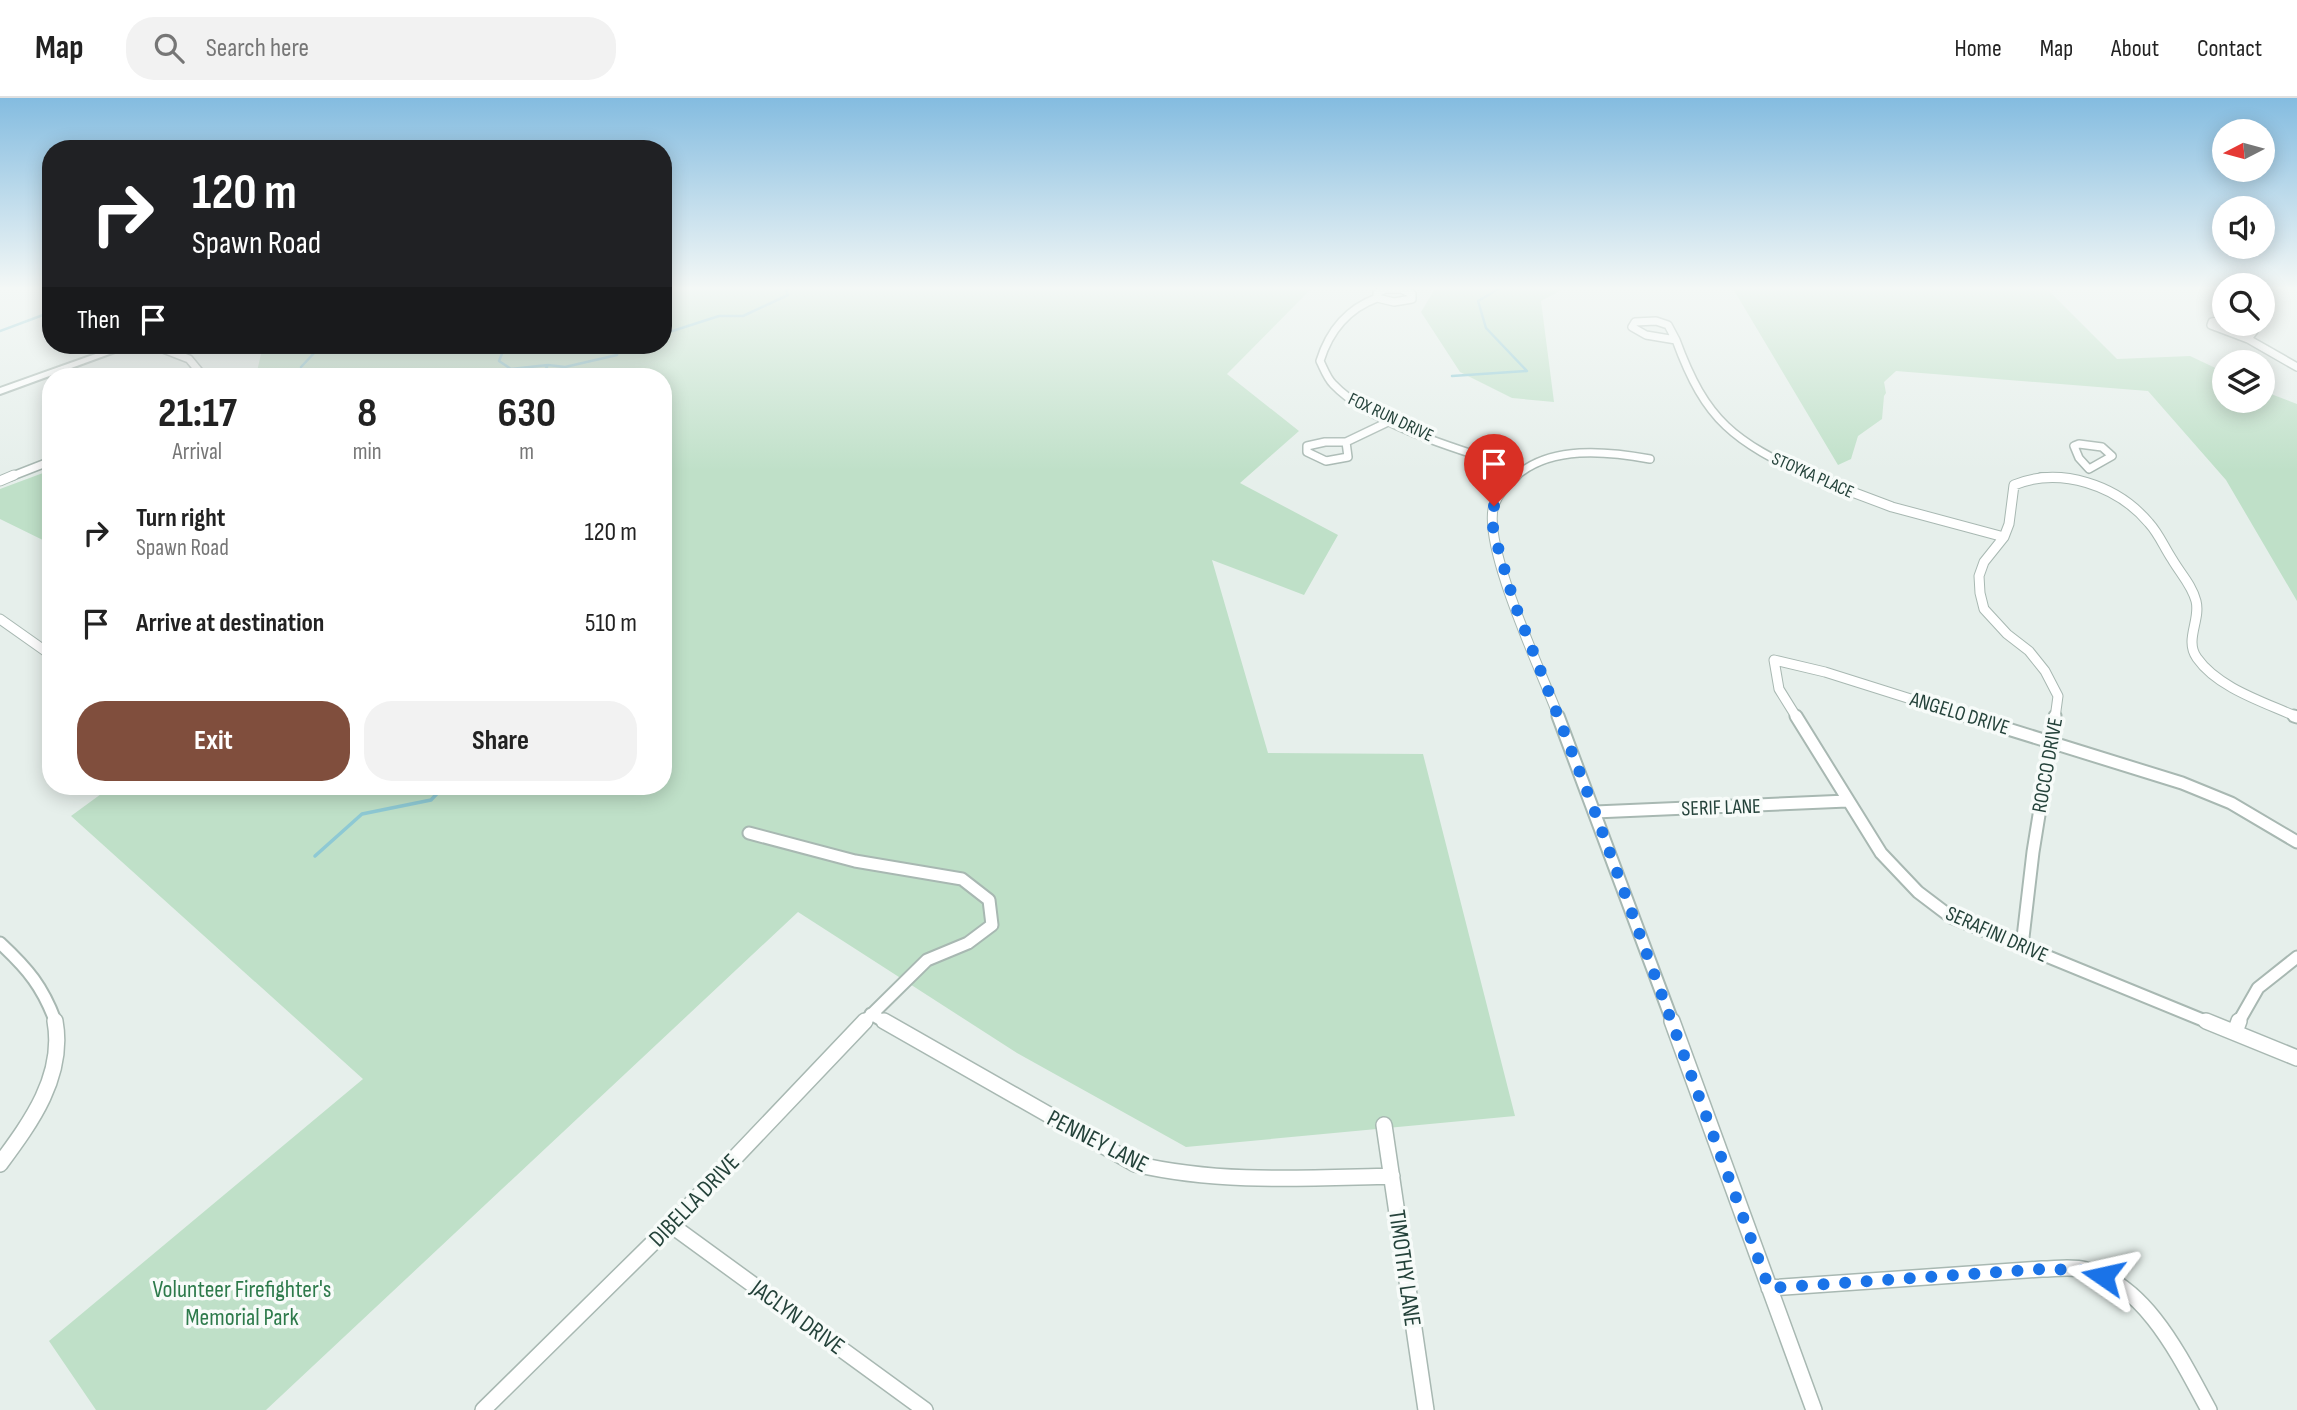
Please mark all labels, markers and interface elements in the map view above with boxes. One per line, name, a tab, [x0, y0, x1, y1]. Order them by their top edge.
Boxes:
search box	[126, 17, 616, 80]
text: Map	[35, 28, 84, 68]
icon: search	[150, 29, 188, 67]
text: Search here	[206, 33, 309, 64]
text: Home	[1954, 34, 2002, 63]
text: Map	[2040, 34, 2073, 63]
text: About	[2111, 34, 2159, 63]
text: Contact	[2197, 34, 2262, 63]
north arrow	[2212, 119, 2275, 182]
map controls	[2212, 119, 2275, 413]
text: 120 m	[192, 164, 297, 223]
icon: right	[77, 168, 168, 259]
button: sound	[2212, 196, 2275, 259]
text: Spawn Road	[192, 224, 321, 263]
button: search	[2212, 273, 2275, 336]
icon: arrive	[134, 301, 172, 339]
text: Then	[77, 305, 120, 336]
button: layers	[2212, 350, 2275, 413]
text: 21:17	[158, 388, 237, 439]
text: 8	[357, 388, 377, 439]
text: 630	[497, 388, 556, 439]
street label: FOX RUN DRIVE	[1345, 389, 1437, 446]
pin	[1464, 434, 1524, 506]
text: Arrival	[173, 438, 222, 466]
text: min	[353, 438, 382, 466]
text: m	[519, 438, 534, 466]
icon: arrive	[1475, 445, 1513, 483]
street label: STOYKA PLACE	[1769, 448, 1857, 503]
text: Turn right	[136, 503, 225, 534]
icon: right	[77, 514, 115, 552]
text: 120 m	[584, 517, 637, 548]
text: Spawn Road	[136, 534, 229, 562]
icon: arrive	[77, 605, 115, 643]
text: Arrive at destination	[136, 608, 324, 639]
text: 510 m	[585, 608, 637, 639]
street label: ANGELO DRIVE	[1906, 686, 2012, 740]
button: Exit	[77, 701, 350, 781]
button: Share	[364, 701, 637, 781]
street label: ROCCO DRIVE	[2027, 716, 2068, 815]
street label: SERIF LANE	[1681, 794, 1761, 821]
street label: SERAFINI DRIVE	[1942, 901, 2052, 968]
street label: PENNEY LANE	[1042, 1104, 1153, 1179]
street label: DIBELLA DRIVE	[643, 1148, 746, 1253]
street label: TIMOTHY LANE	[1382, 1208, 1427, 1328]
position arrow	[2066, 1239, 2140, 1313]
street label: JACLYN DRIVE	[744, 1273, 850, 1361]
park label: Volunteer Firefighter's Memorial Park	[153, 1275, 331, 1332]

